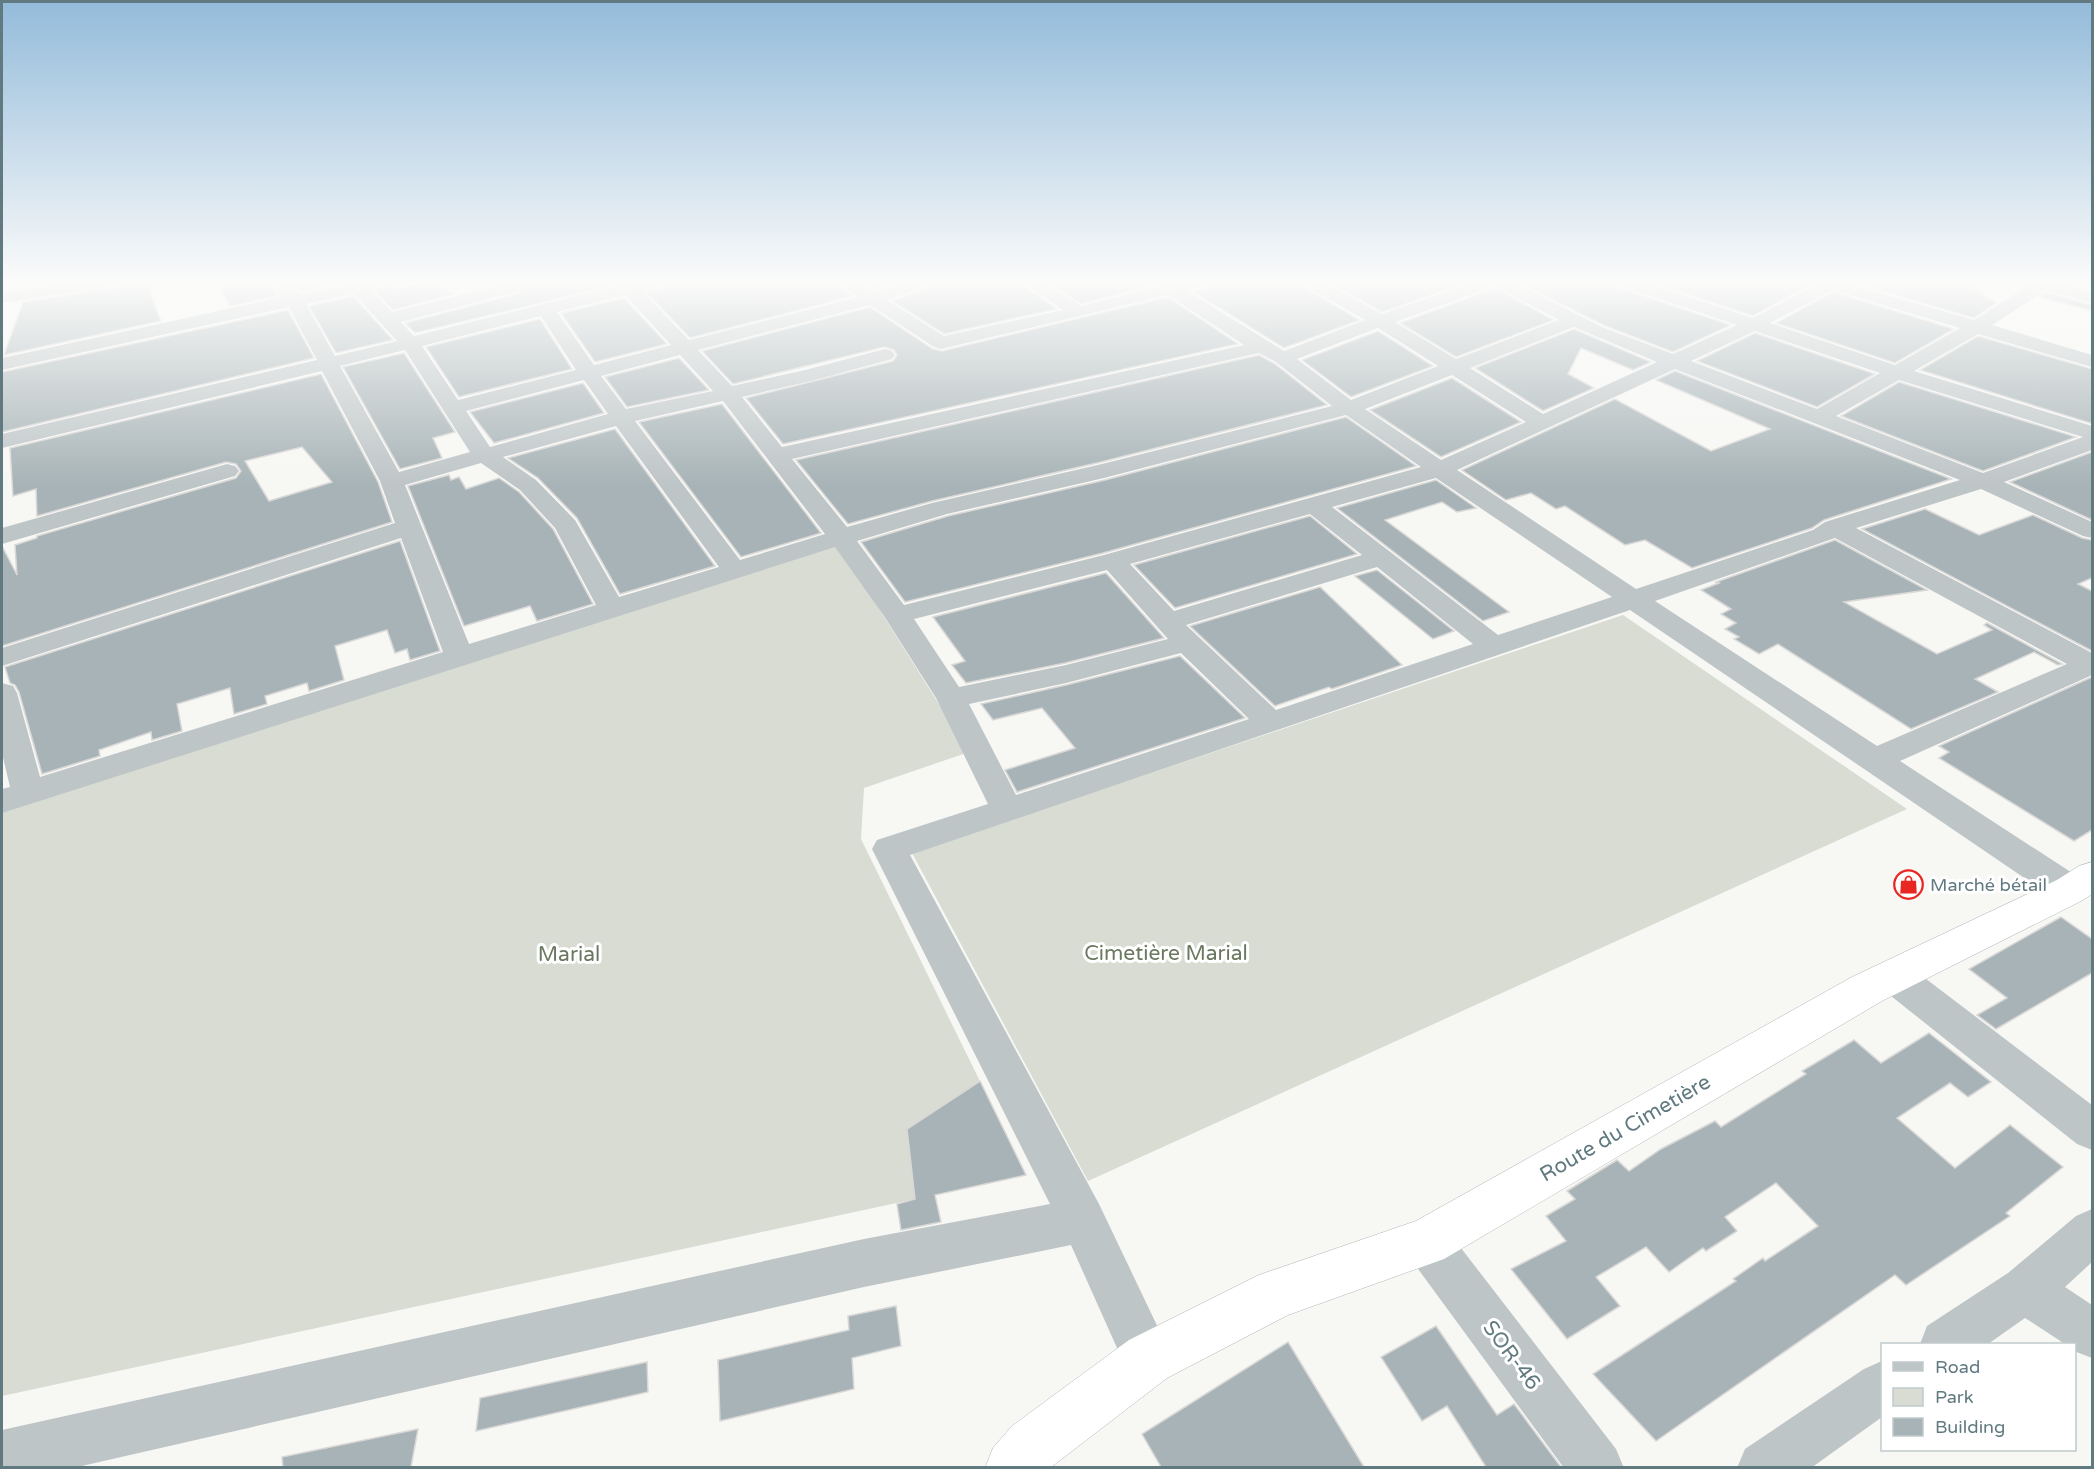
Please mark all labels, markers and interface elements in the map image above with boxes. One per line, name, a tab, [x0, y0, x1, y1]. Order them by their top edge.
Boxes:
shop icon: Marché bétail	[1893, 869, 1925, 901]
place label: Marché bétail	[1930, 874, 2047, 896]
park label: Cimetière Marial	[1084, 941, 1248, 966]
park label: Marial	[538, 942, 600, 967]
street label: Route du Cimetière	[1535, 1069, 1715, 1188]
street label: SOR-46	[1478, 1316, 1546, 1395]
legend	[1881, 1343, 2076, 1451]
text: Road	[1935, 1356, 1980, 1378]
text: Park	[1935, 1386, 1974, 1408]
text: Building	[1935, 1416, 2005, 1438]

